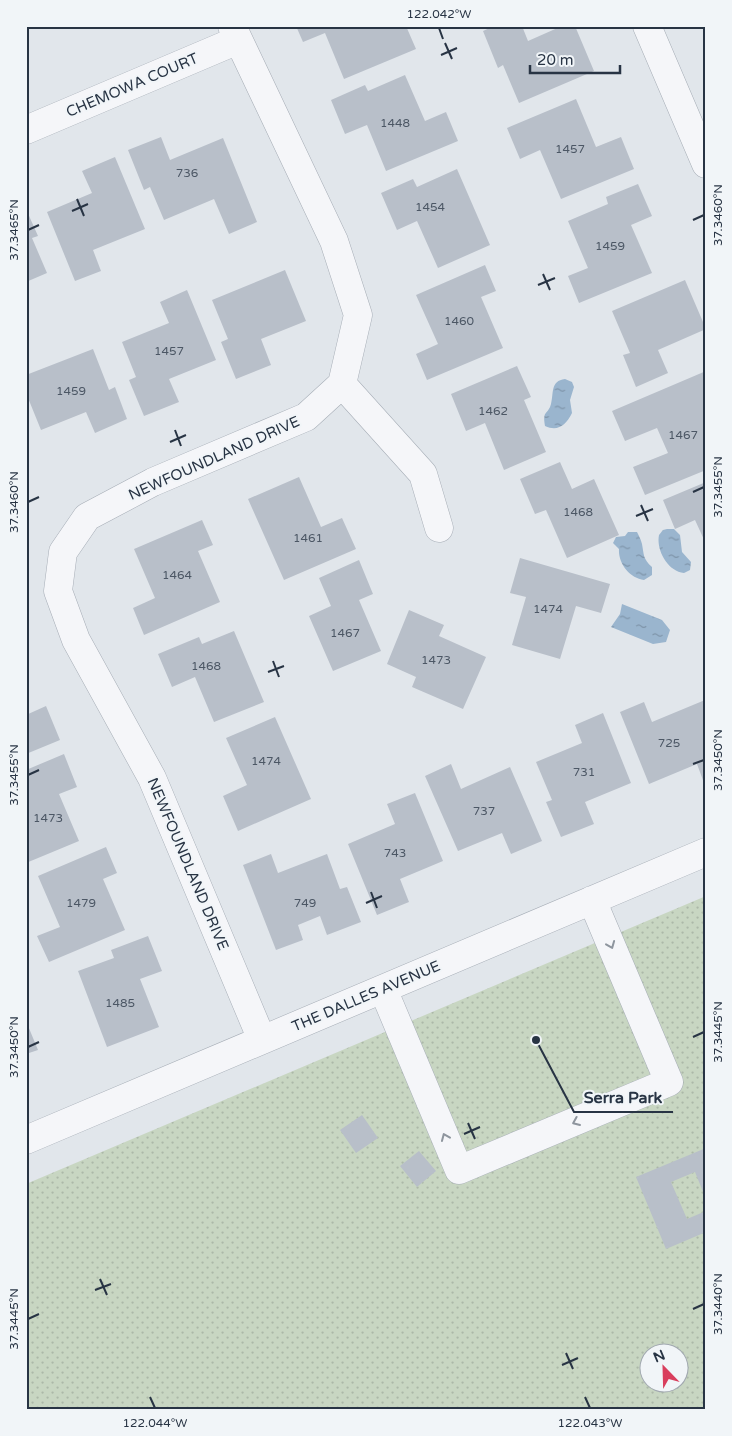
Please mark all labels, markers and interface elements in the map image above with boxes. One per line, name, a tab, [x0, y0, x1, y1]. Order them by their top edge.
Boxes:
text: 122.042°W	[406, 7, 472, 21]
scale bar	[530, 42, 620, 74]
street label: CHEMOWA COURT	[63, 49, 201, 121]
text: 20 m	[537, 51, 574, 69]
house number: 1448	[380, 116, 410, 130]
house number: 1457	[555, 142, 585, 156]
house number: 736	[176, 166, 198, 180]
text: 37.3460°N	[711, 184, 725, 246]
text: 37.3465°N	[7, 199, 21, 261]
house number: 1454	[415, 200, 446, 214]
house number: 1459	[595, 239, 625, 253]
house number: 1460	[444, 314, 475, 328]
house number: 1457	[154, 344, 184, 358]
house number: 1459	[56, 384, 86, 398]
house number: 1462	[478, 404, 508, 418]
street label: NEWFOUNDLAND DRIVE	[126, 412, 302, 504]
house number: 1467	[668, 428, 698, 442]
text: 37.3455°N	[711, 456, 725, 518]
text: 37.3460°N	[7, 471, 21, 533]
house number: 1468	[563, 505, 593, 519]
house number: 1461	[293, 531, 323, 545]
house number: 1464	[162, 568, 193, 582]
house number: 1474	[533, 602, 564, 616]
house number: 1467	[330, 626, 360, 640]
house number: 1473	[421, 653, 451, 667]
house number: 1468	[191, 659, 221, 673]
text: 37.3450°N	[711, 729, 725, 791]
house number: 725	[658, 736, 680, 750]
text: 37.3455°N	[7, 744, 21, 806]
house number: 1474	[251, 754, 282, 768]
house number: 731	[573, 765, 595, 779]
street label: NEWFOUNDLAND DRIVE	[143, 775, 233, 953]
house number: 737	[473, 804, 495, 818]
house number: 1473	[33, 811, 63, 825]
house number: 743	[384, 846, 406, 860]
house number: 1479	[66, 896, 96, 910]
house number: 749	[294, 896, 316, 910]
one-way arrow	[605, 940, 615, 949]
street label: THE DALLES AVENUE	[289, 957, 443, 1035]
house number: 1485	[105, 996, 135, 1010]
text: 37.3445°N	[711, 1001, 725, 1063]
text: 37.3450°N	[7, 1016, 21, 1078]
callout: Serra Park	[574, 1081, 673, 1112]
text: Serra Park	[584, 1088, 663, 1108]
one-way arrow	[572, 1116, 580, 1126]
one-way arrow	[441, 1133, 451, 1142]
text: 37.3440°N	[711, 1273, 725, 1335]
text: 37.3445°N	[7, 1288, 21, 1350]
north arrow	[640, 1344, 690, 1394]
text: N	[651, 1346, 668, 1367]
text: 122.044°W	[122, 1416, 188, 1430]
text: 122.043°W	[557, 1416, 623, 1430]

